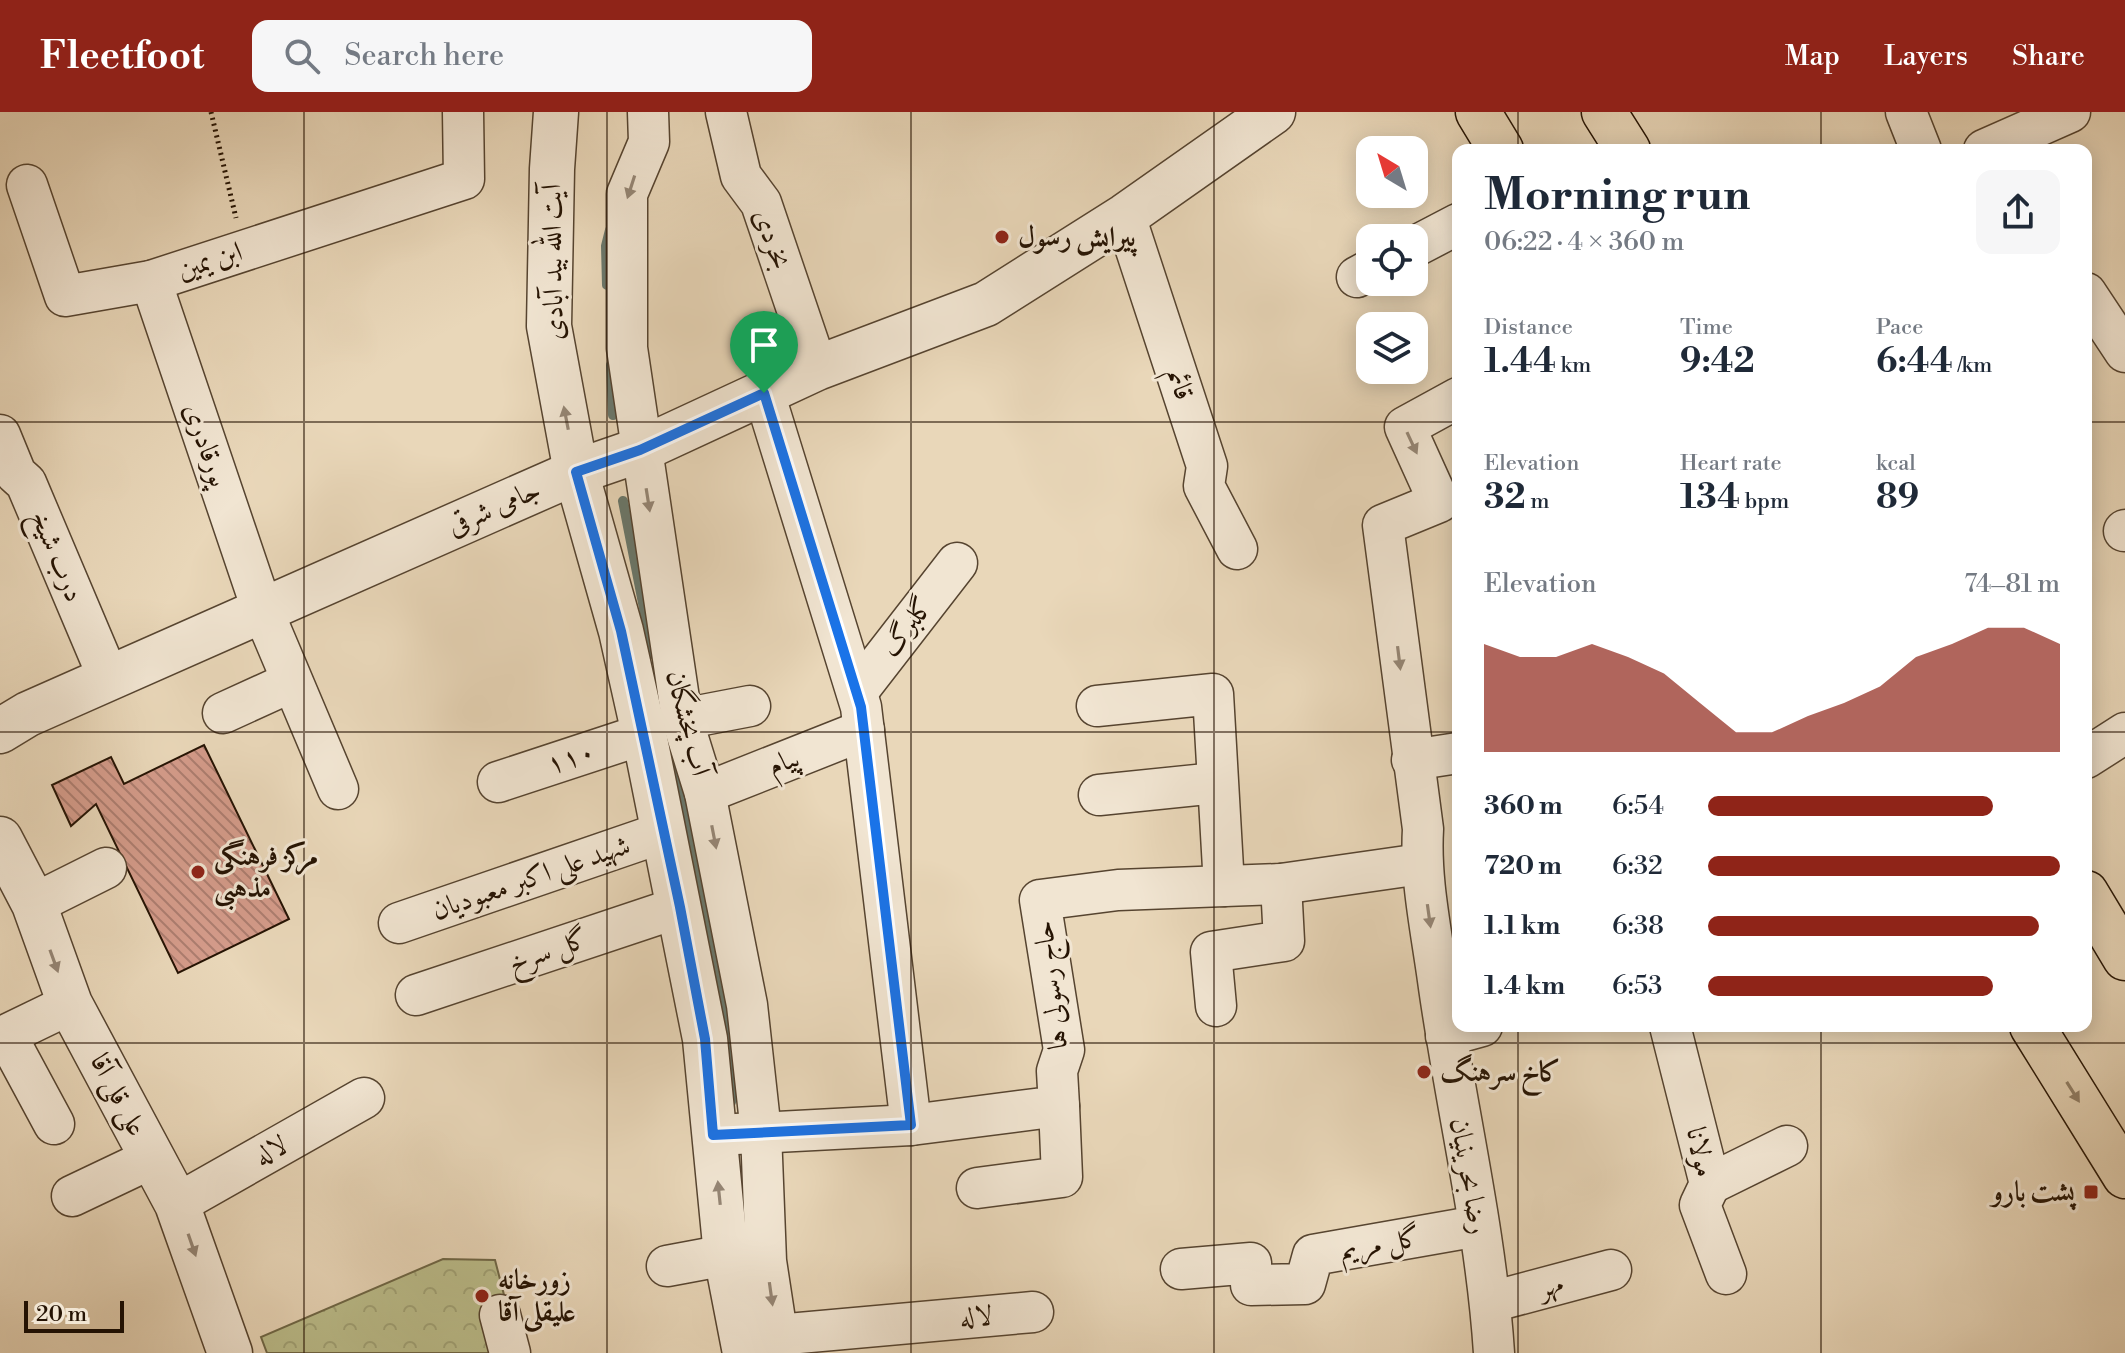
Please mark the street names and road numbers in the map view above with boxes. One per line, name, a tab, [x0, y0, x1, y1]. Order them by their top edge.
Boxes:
street label: آیت الله بید آبادی	[529, 180, 572, 341]
street label: بخردی	[745, 204, 799, 274]
street label: ابن یمین	[173, 234, 247, 288]
street label: قائم	[1153, 364, 1201, 406]
street label: پورقادری	[174, 399, 237, 494]
street label: جامی شرقی	[442, 472, 546, 544]
street label: درب شیخ	[17, 505, 92, 609]
street label: گلبرگ	[873, 590, 941, 664]
street label: آب پخشگان	[658, 666, 720, 782]
street label: ۱۱۰	[542, 734, 600, 782]
street label: پیام	[763, 740, 808, 790]
street label: شهید علی اکبر معبودیان	[427, 828, 635, 930]
street label: حاج رسولی ها	[1026, 918, 1083, 1051]
street label: گل سرخ	[503, 921, 595, 988]
street label: علی قلی آقا	[80, 1048, 154, 1143]
street label: رضا بحرینیان	[1442, 1115, 1496, 1237]
street label: مولانا	[1678, 1124, 1722, 1180]
street label: لاله	[248, 1128, 294, 1174]
street label: گل مریم	[1337, 1220, 1424, 1274]
street label: مهر	[1532, 1266, 1567, 1307]
street label: لاله	[958, 1298, 994, 1336]

